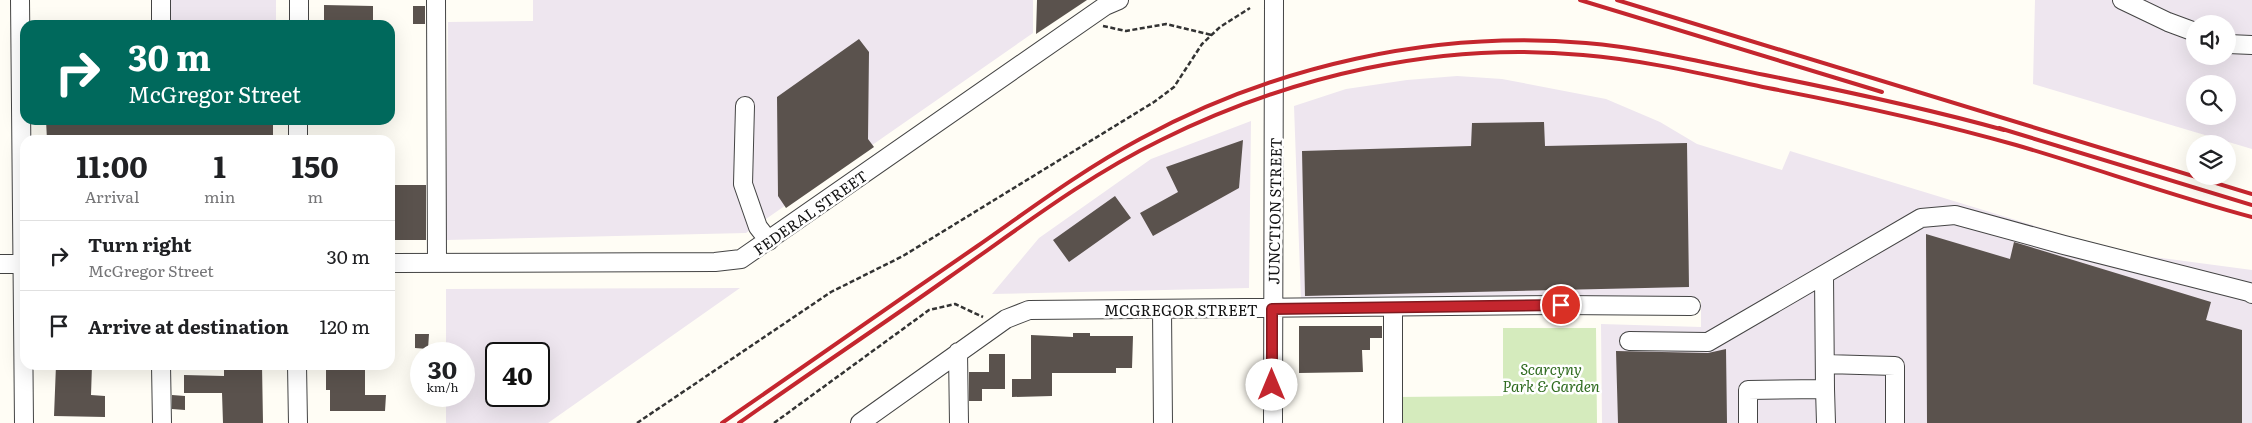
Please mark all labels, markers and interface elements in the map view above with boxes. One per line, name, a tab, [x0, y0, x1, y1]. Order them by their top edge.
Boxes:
map controls	[2186, 15, 2236, 185]
button: sound	[2186, 15, 2236, 65]
text: 30 m	[128, 30, 211, 82]
icon: right	[45, 40, 110, 105]
button: search	[2186, 75, 2236, 125]
text: McGregor Street	[128, 77, 301, 110]
button: layers	[2186, 135, 2236, 185]
street label: JUNCTION STREET	[1261, 137, 1287, 285]
text: 11:00	[76, 143, 148, 187]
text: 1	[214, 143, 226, 187]
text: 150	[292, 143, 339, 187]
street label: FEDERAL STREET	[748, 164, 872, 260]
text: Arrival	[85, 184, 139, 208]
text: min	[204, 184, 235, 208]
text: m	[307, 184, 323, 208]
text: Turn right	[88, 230, 192, 258]
icon: right	[45, 242, 73, 270]
text: 30 m	[326, 242, 370, 270]
text: McGregor Street	[88, 258, 214, 282]
pin	[1540, 284, 1582, 326]
icon: arrive	[1547, 291, 1575, 319]
street label: MCGREGOR STREET	[1104, 298, 1258, 321]
icon: arrive	[45, 312, 73, 340]
text: Arrive at destination	[88, 312, 289, 340]
text: 120 m	[319, 312, 370, 340]
speed limit sign: 40	[485, 342, 550, 407]
text: 30	[428, 350, 457, 387]
park label: Scarcyny Park & Garden	[1502, 357, 1600, 397]
position arrow	[1245, 358, 1297, 410]
text: km/h	[427, 378, 458, 396]

